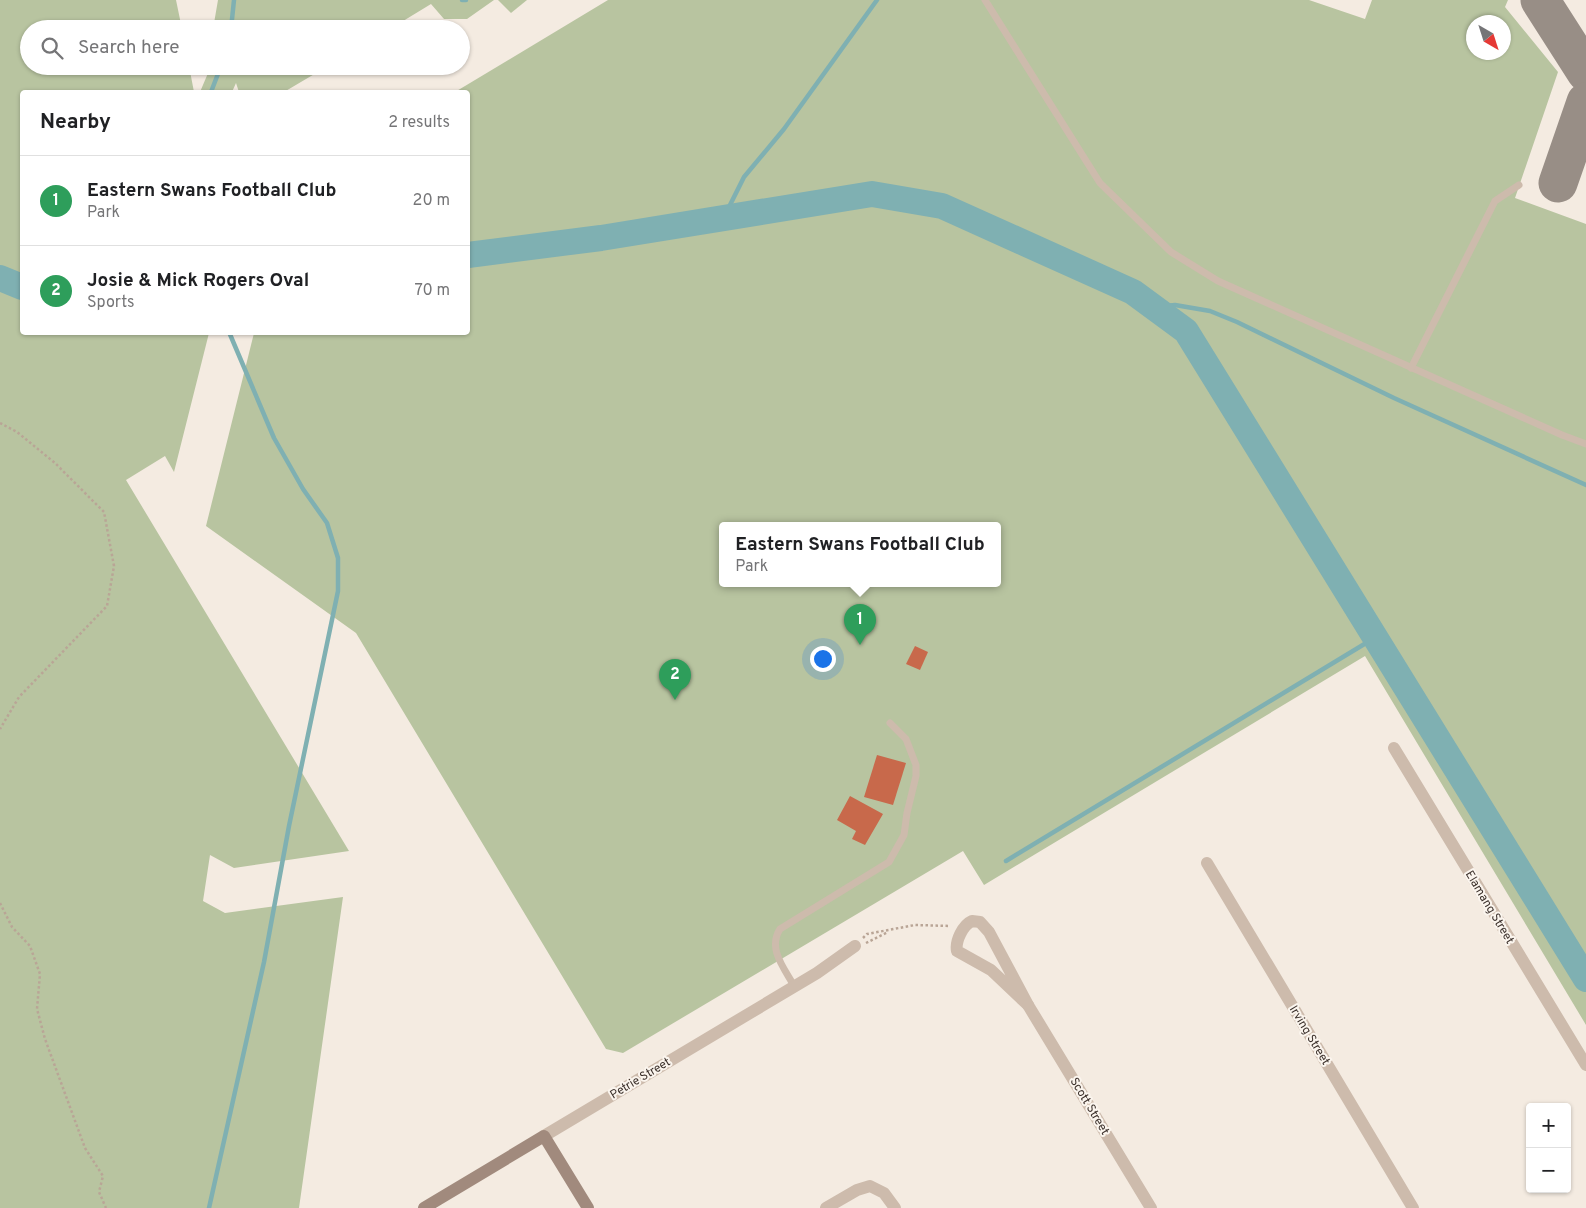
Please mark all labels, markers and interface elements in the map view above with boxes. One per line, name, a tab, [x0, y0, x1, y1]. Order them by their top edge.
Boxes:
north arrow	[1466, 15, 1511, 60]
search box	[20, 20, 470, 75]
icon: search	[38, 34, 66, 62]
text: Search here	[78, 36, 180, 60]
text: Nearby	[40, 109, 111, 136]
text: 2 results	[388, 113, 450, 133]
text: Eastern Swans Football Club	[87, 179, 337, 203]
text: 1	[53, 191, 59, 211]
text: 20 m	[413, 191, 450, 211]
text: Park	[87, 203, 120, 223]
text: Josie & Mick Rogers Oval	[87, 269, 309, 293]
text: 2	[51, 281, 61, 301]
text: 70 m	[415, 281, 450, 301]
text: Sports	[87, 293, 135, 313]
popup	[719, 522, 1001, 587]
text: Eastern Swans Football Club	[735, 533, 985, 557]
text: Park	[735, 557, 768, 577]
pin: 1	[844, 604, 876, 645]
your location	[810, 646, 836, 672]
pin: 2	[659, 659, 691, 700]
street label: Elamang Street	[1461, 868, 1517, 947]
street label: Irving Street	[1285, 1003, 1333, 1068]
street label: Petrie Street	[607, 1054, 674, 1103]
street label: Scott Street	[1066, 1075, 1113, 1138]
map controls	[1526, 1103, 1571, 1193]
button: +	[1526, 1103, 1571, 1148]
button: −	[1526, 1148, 1571, 1193]

